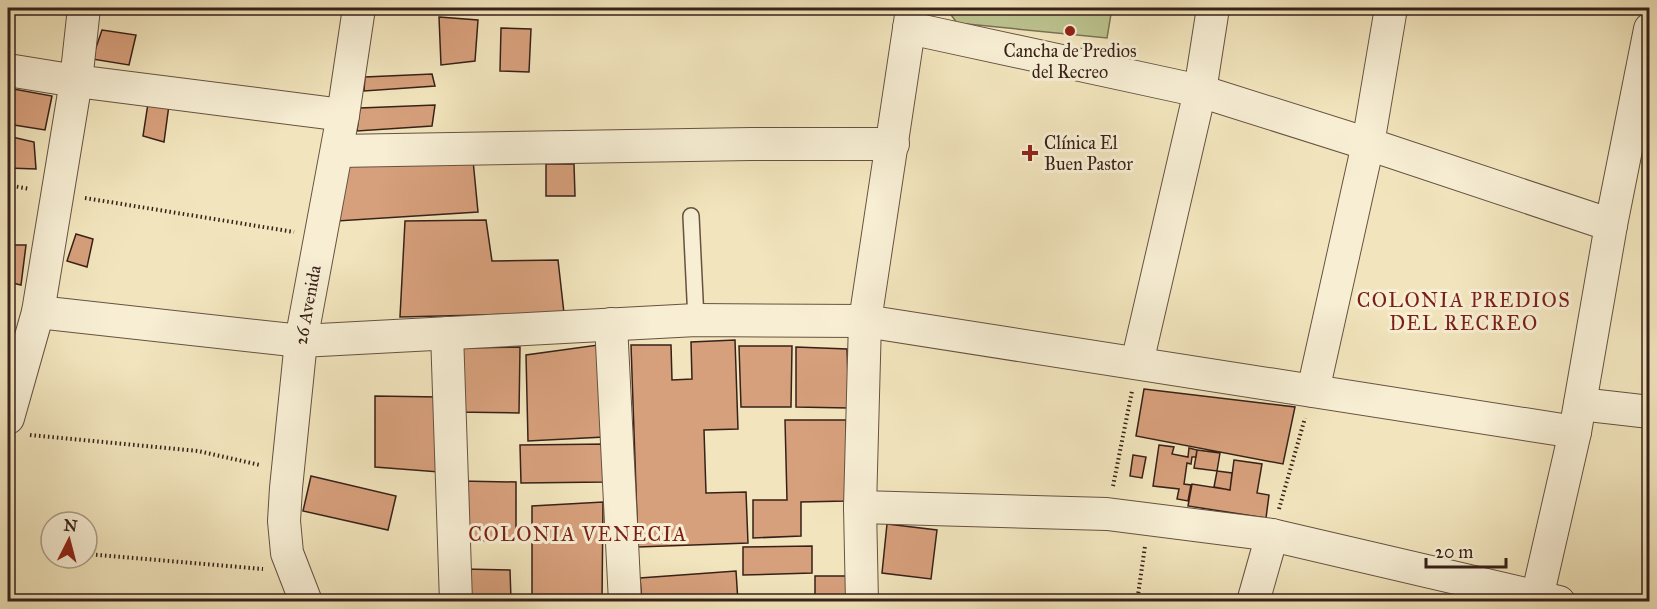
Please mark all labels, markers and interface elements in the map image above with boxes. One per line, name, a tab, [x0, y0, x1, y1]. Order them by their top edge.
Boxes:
marker: Cancha de Predios del Recreo	[1063, 24, 1077, 38]
place label: Cancha de Predios del Recreo	[1003, 40, 1137, 83]
place label: Clínica El Buen Pastor	[1044, 132, 1133, 175]
marker: Clínica El Buen Pastor	[1021, 144, 1039, 162]
street label: 26 Avenida	[289, 263, 326, 347]
district label: COLONIA PREDIOS DEL RECREO	[1357, 288, 1571, 335]
north arrow	[39, 510, 99, 570]
text: N	[63, 515, 79, 536]
district label: COLONIA VENECIA	[468, 522, 688, 546]
scale bar	[1426, 531, 1506, 569]
text: 20 m	[1435, 541, 1473, 563]

